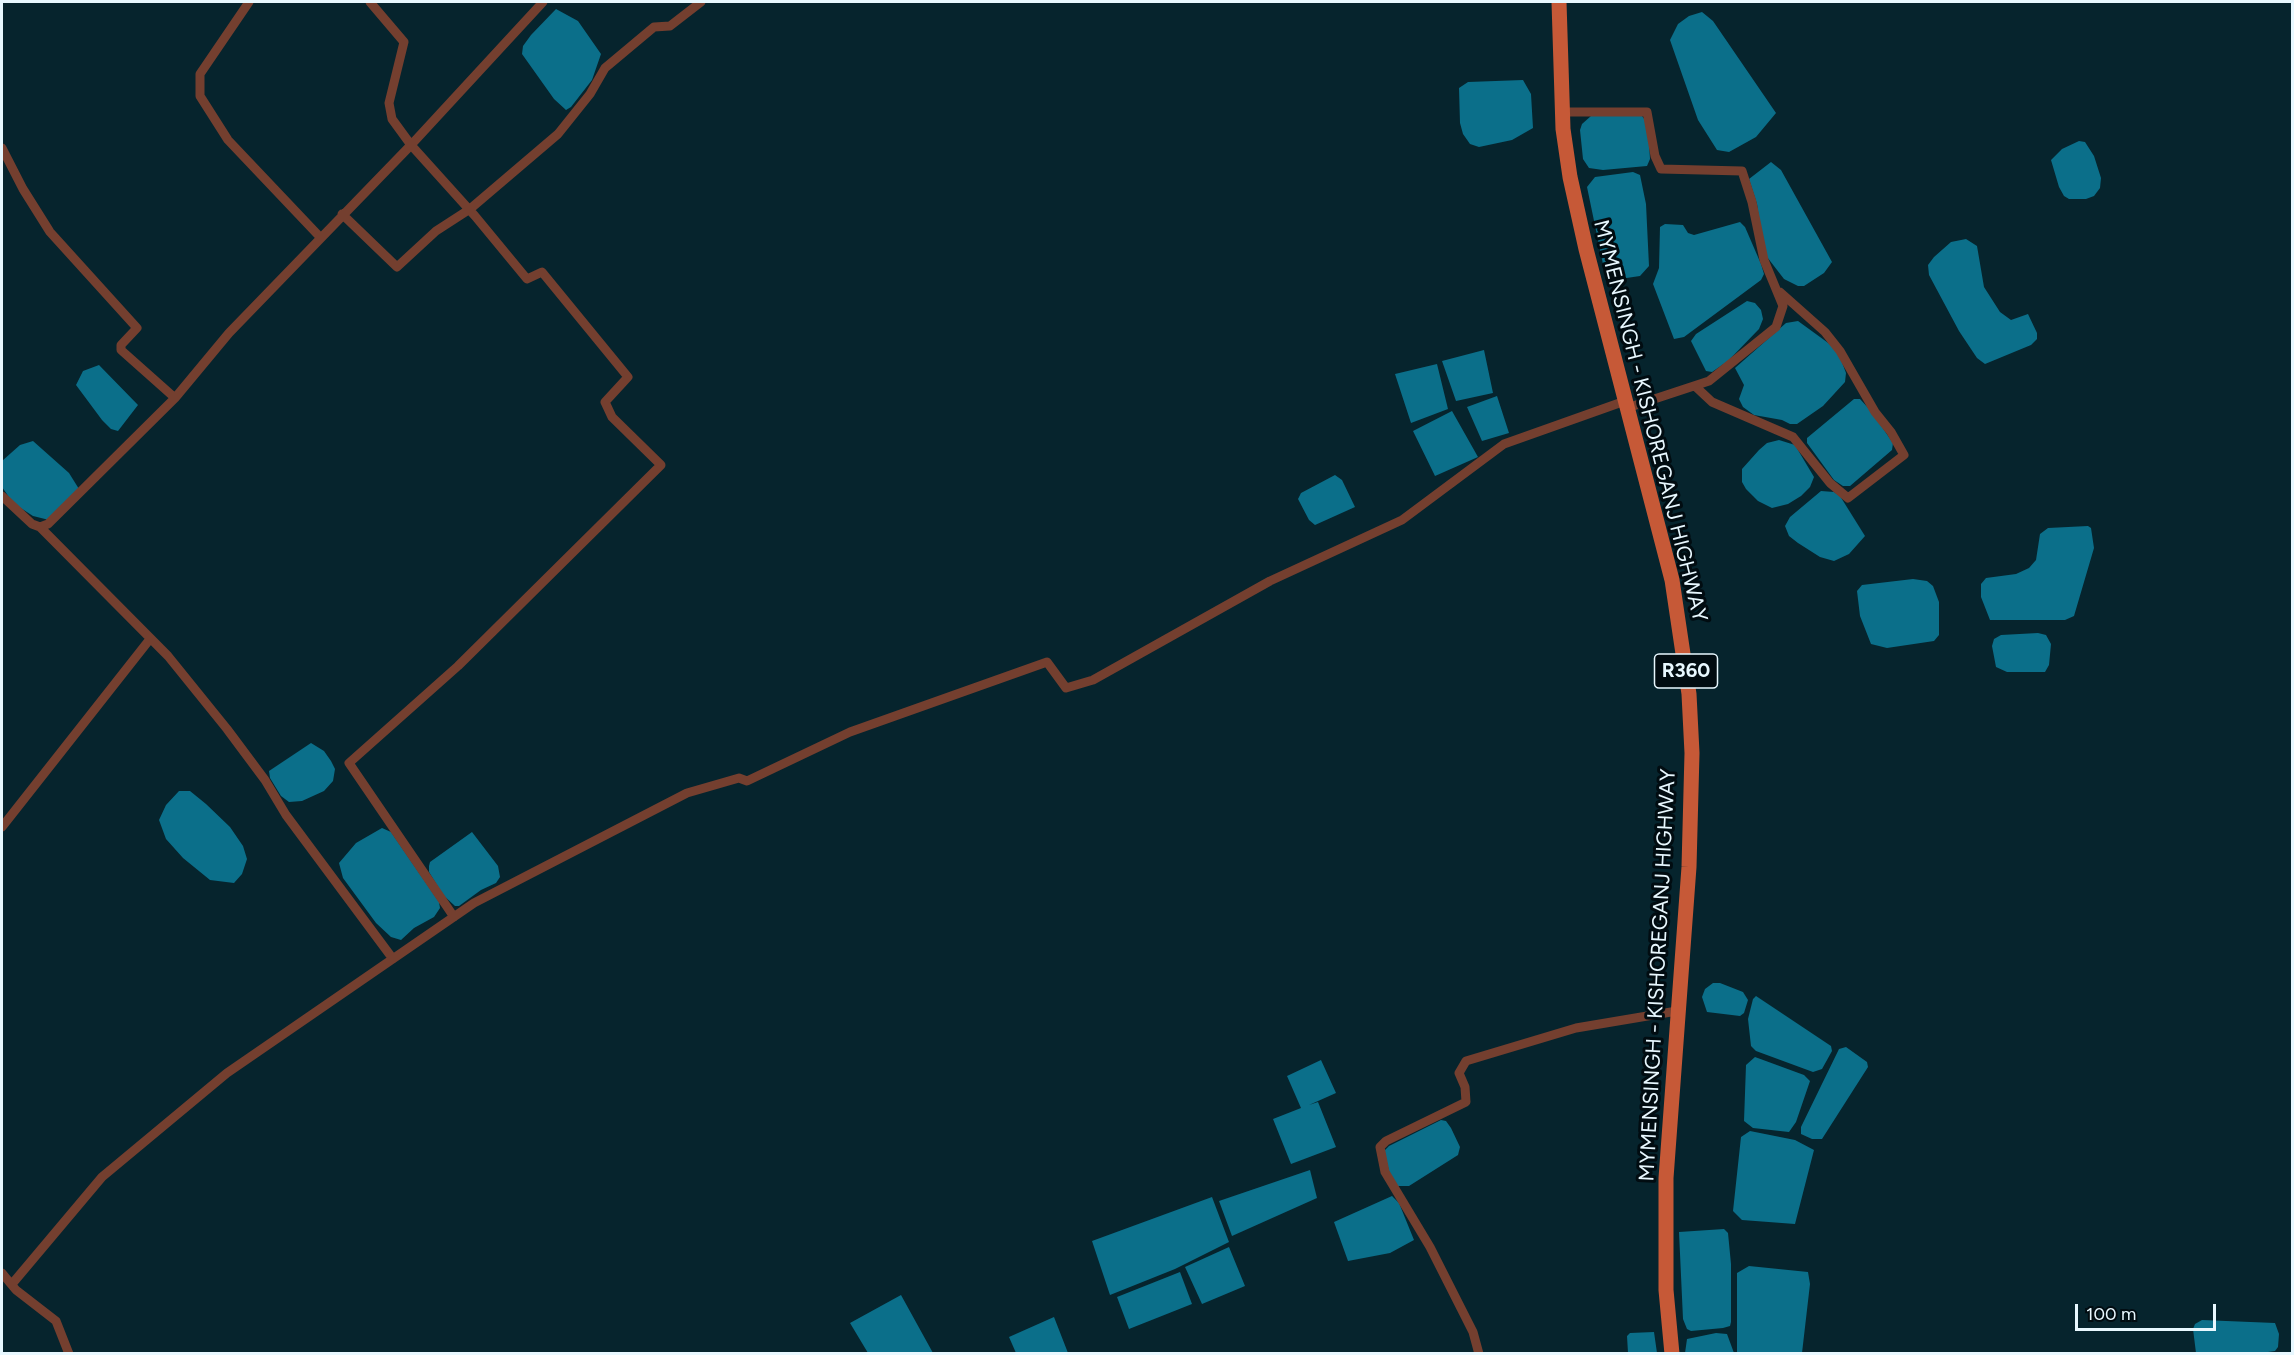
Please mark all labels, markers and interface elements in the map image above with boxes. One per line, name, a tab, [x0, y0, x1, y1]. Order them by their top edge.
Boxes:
street label: MYMENSINGH - KISHOREGANJ HIGHWAY	[1588, 217, 1712, 625]
road number: R360	[1654, 654, 1718, 688]
street label: MYMENSINGH - KISHOREGANJ HIGHWAY	[1635, 768, 1681, 1182]
scale bar	[2078, 1292, 2219, 1330]
text: 100 m	[2086, 1303, 2136, 1325]

